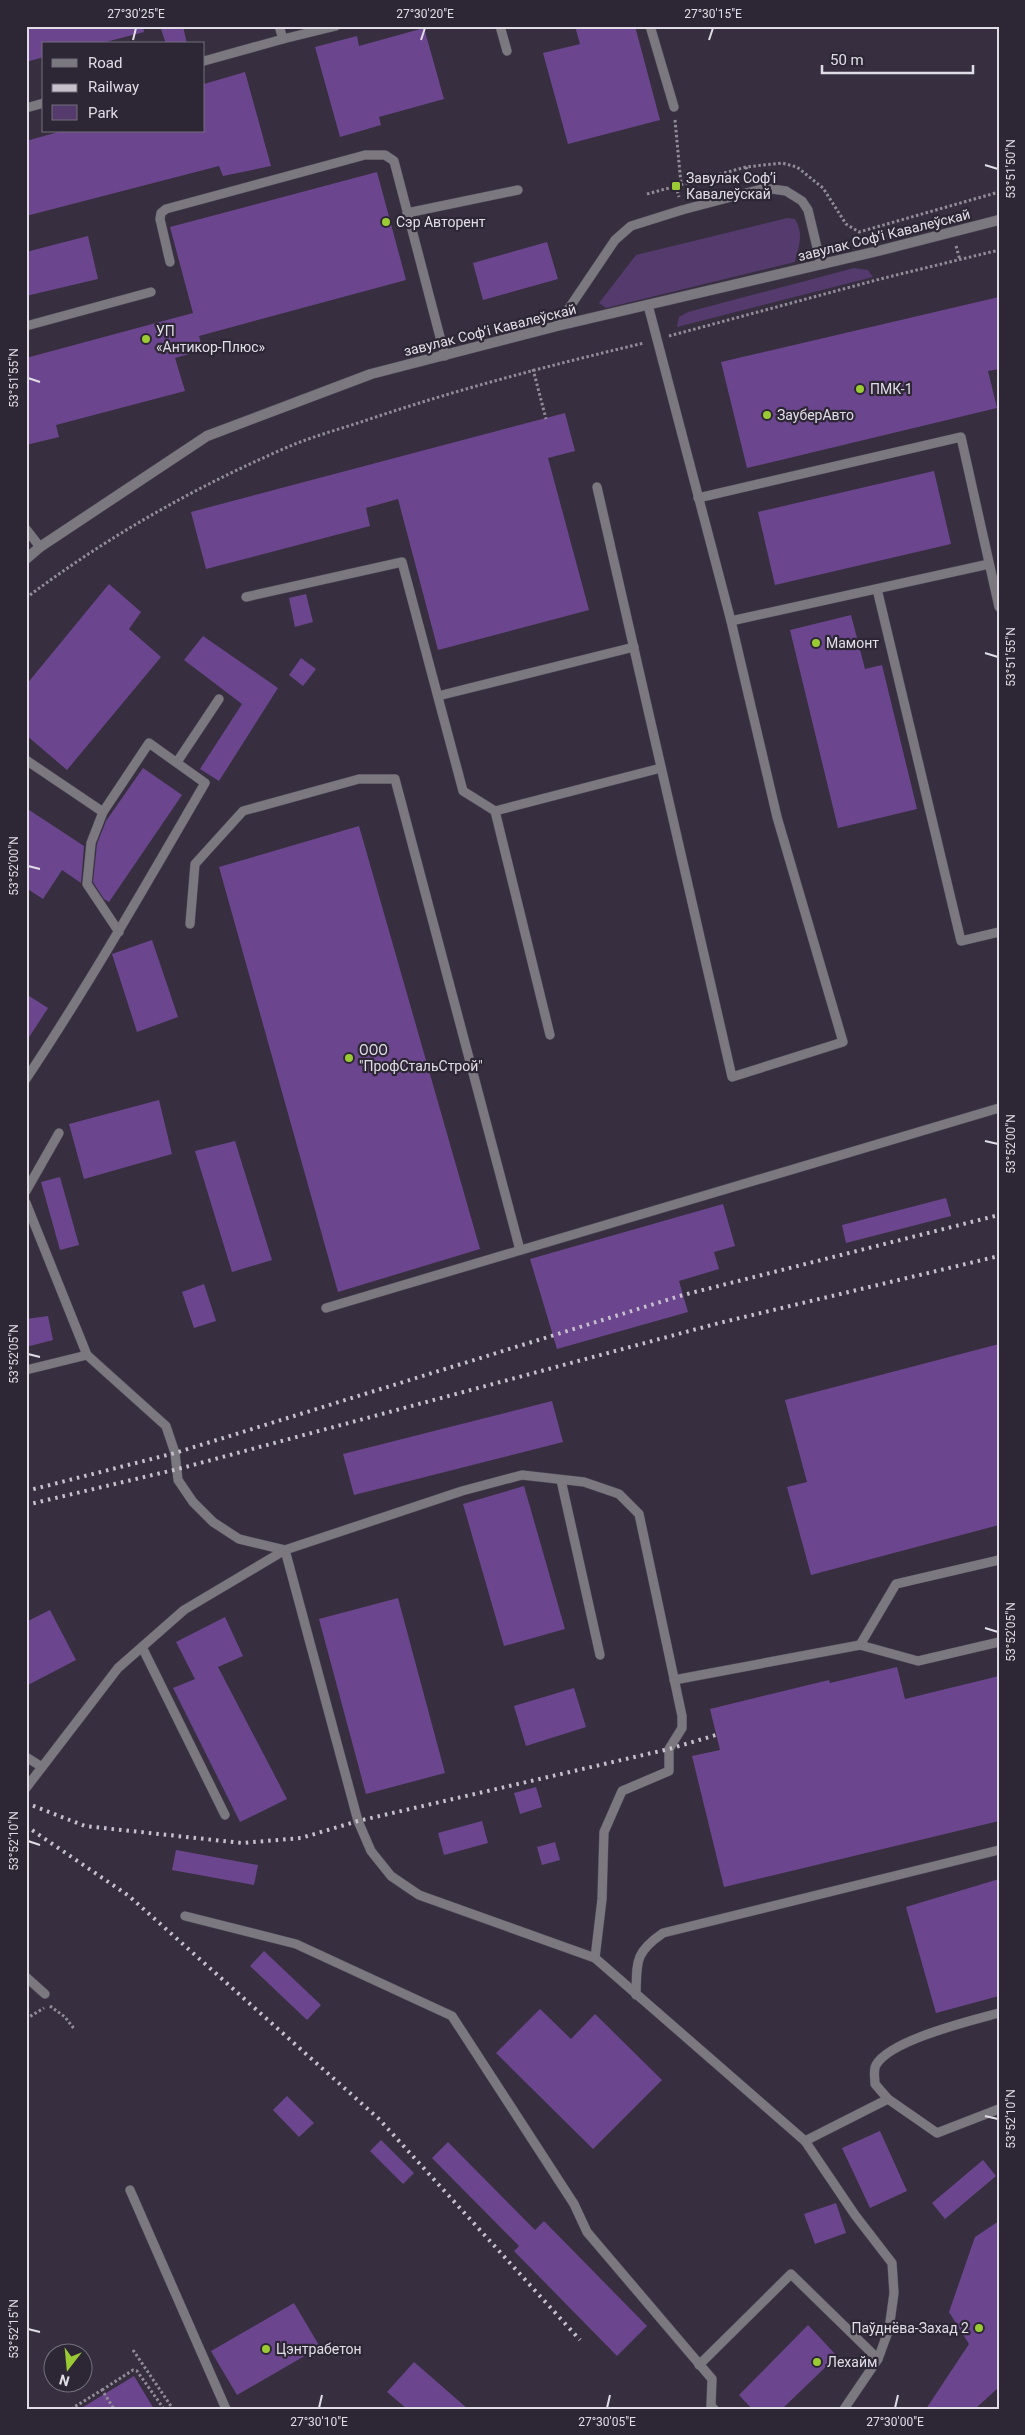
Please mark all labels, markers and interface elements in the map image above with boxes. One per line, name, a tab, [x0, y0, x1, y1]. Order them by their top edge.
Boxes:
text: 27°30'25"E	[107, 7, 165, 21]
text: 27°30'20"E	[396, 7, 454, 21]
text: 27°30'15"E	[684, 7, 742, 21]
legend	[42, 42, 205, 132]
scale bar	[822, 42, 974, 74]
text: 50 m	[830, 51, 864, 69]
text: Road	[88, 54, 122, 72]
text: Railway	[88, 78, 139, 96]
text: Park	[88, 104, 119, 122]
text: 53°51'50"N	[1004, 139, 1018, 199]
place label: Завулак Софʼі Кавалеўскай	[686, 170, 776, 202]
marker: Завулак Софʼі Кавалеўскай	[670, 180, 682, 192]
street label: завулак Софʼі Кавалеўскай	[796, 206, 972, 264]
place label: Сэр Авторент	[396, 214, 486, 230]
marker: Сэр Авторент	[380, 216, 392, 228]
street label: завулак Софʼі Кавалеўскай	[402, 301, 578, 359]
place label: УП «Антикор-Плюс»	[156, 323, 266, 355]
marker: УП «Антикор-Плюс»	[140, 333, 152, 345]
text: 53°51'55"N	[7, 348, 21, 408]
place label: ПМК-1	[870, 381, 913, 397]
marker: ПМК-1	[854, 383, 866, 395]
place label: ЗауберАвто	[777, 407, 854, 423]
marker: ЗауберАвто	[761, 409, 773, 421]
text: 53°51'55"N	[1004, 627, 1018, 687]
place label: Мамонт	[826, 635, 879, 651]
marker: Мамонт	[810, 637, 822, 649]
text: 53°52'00"N	[7, 836, 21, 896]
place label: ООО "ПрофСтальСтрой"	[359, 1042, 483, 1074]
marker: ООО "ПрофСтальСтрой"	[343, 1052, 355, 1064]
text: 53°52'00"N	[1004, 1114, 1018, 1174]
text: 53°52'05"N	[7, 1324, 21, 1384]
text: 53°52'05"N	[1004, 1602, 1018, 1662]
text: 53°52'10"N	[7, 1811, 21, 1871]
text: 53°52'10"N	[1004, 2089, 1018, 2149]
text: 53°52'15"N	[7, 2299, 21, 2359]
place label: Паўднёва-Захад 2	[852, 2320, 969, 2336]
marker: Паўднёва-Захад 2	[973, 2322, 985, 2334]
place label: Цэнтрабетон	[276, 2341, 362, 2357]
north arrow	[42, 2342, 92, 2392]
marker: Цэнтрабетон	[260, 2343, 272, 2355]
place label: Лехайм	[827, 2354, 877, 2370]
marker: Лехайм	[811, 2356, 823, 2368]
text: N	[57, 2371, 71, 2390]
text: 27°30'10"E	[290, 2415, 348, 2429]
text: 27°30'05"E	[578, 2415, 636, 2429]
text: 27°30'00"E	[866, 2415, 924, 2429]

